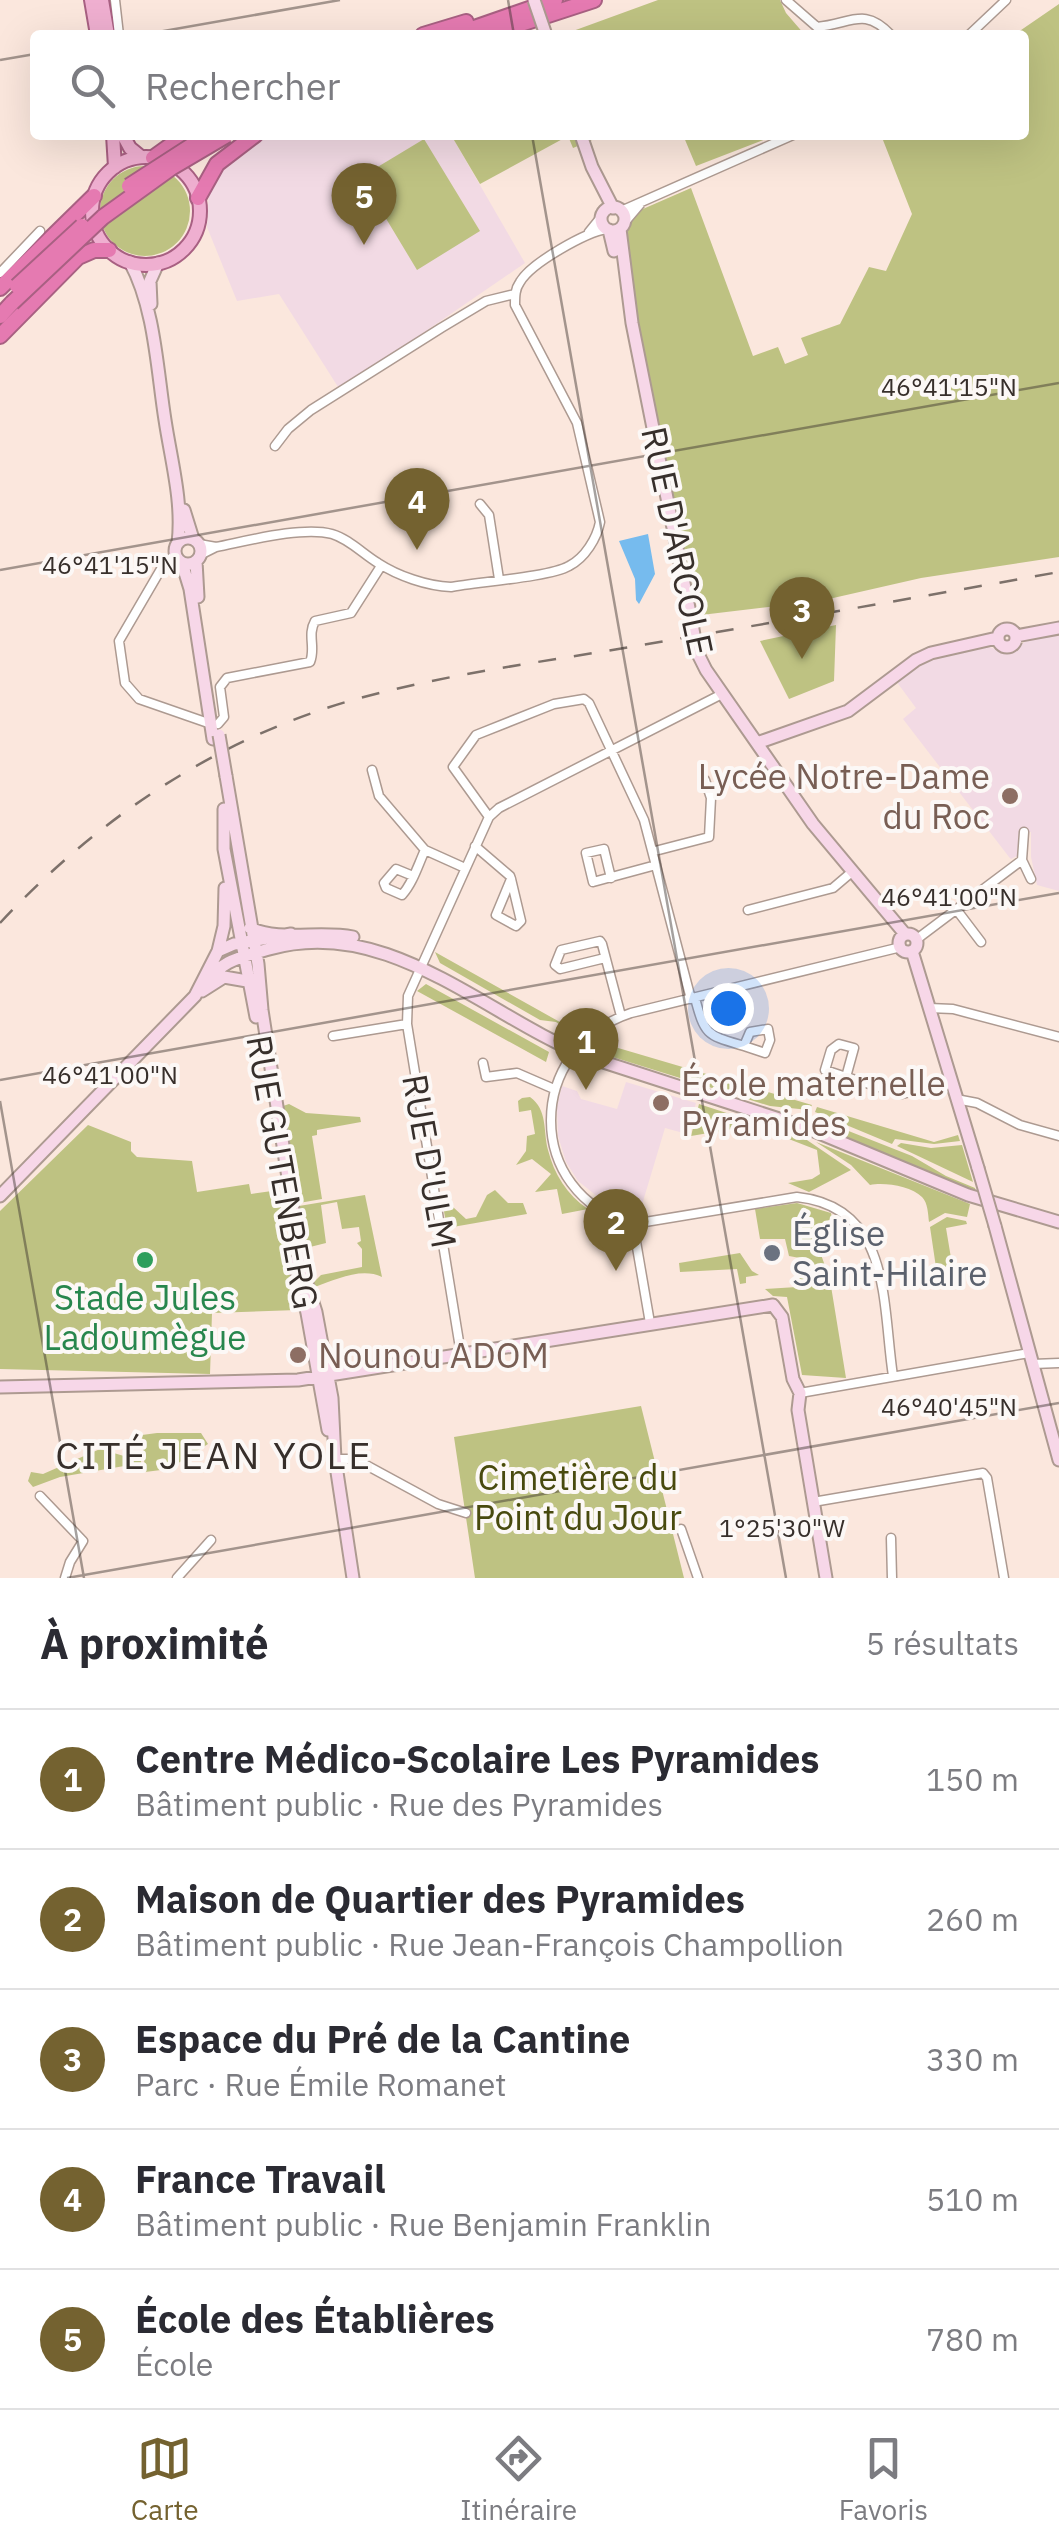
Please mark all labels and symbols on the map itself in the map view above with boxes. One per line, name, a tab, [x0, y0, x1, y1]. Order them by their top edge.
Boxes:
pin: 5	[332, 162, 396, 245]
text: 46°41'15"N	[881, 370, 1017, 403]
street label: RUE D'ARCOLE	[631, 422, 725, 660]
pin: 4	[384, 468, 450, 550]
text: 46°41'15"N	[42, 548, 178, 581]
pin: 3	[770, 576, 834, 659]
place label: Lycée Notre-Dame du Roc	[698, 753, 990, 839]
marker: Lycée Notre-Dame du Roc	[999, 785, 1021, 807]
text: 46°41'00"N	[881, 880, 1017, 913]
your location	[703, 983, 754, 1034]
pin: 1	[554, 1008, 618, 1090]
street label: RUE GUTENBERG	[236, 1031, 330, 1313]
text: 46°41'00"N	[42, 1058, 178, 1091]
place label: École maternelle Pyramides	[681, 1060, 946, 1146]
street label: RUE D'ULM	[392, 1071, 468, 1251]
marker: École maternelle Pyramides	[650, 1092, 672, 1114]
pin: 2	[584, 1188, 648, 1271]
place label: Église Saint-Hilaire	[792, 1210, 988, 1296]
marker: Église Saint-Hilaire	[761, 1242, 783, 1264]
marker: Stade Jules Ladoumègue	[134, 1249, 156, 1271]
place label: Stade Jules Ladoumègue	[43, 1274, 247, 1360]
place label: Nounou ADOM	[318, 1332, 549, 1378]
marker: Nounou ADOM	[287, 1344, 309, 1366]
text: 46°40'45"N	[881, 1390, 1017, 1423]
district label: CITÉ JEAN YOLE	[55, 1430, 373, 1479]
park label: Cimetière du Point du Jour	[474, 1454, 682, 1540]
text: 1°25'30"W	[719, 1511, 845, 1544]

